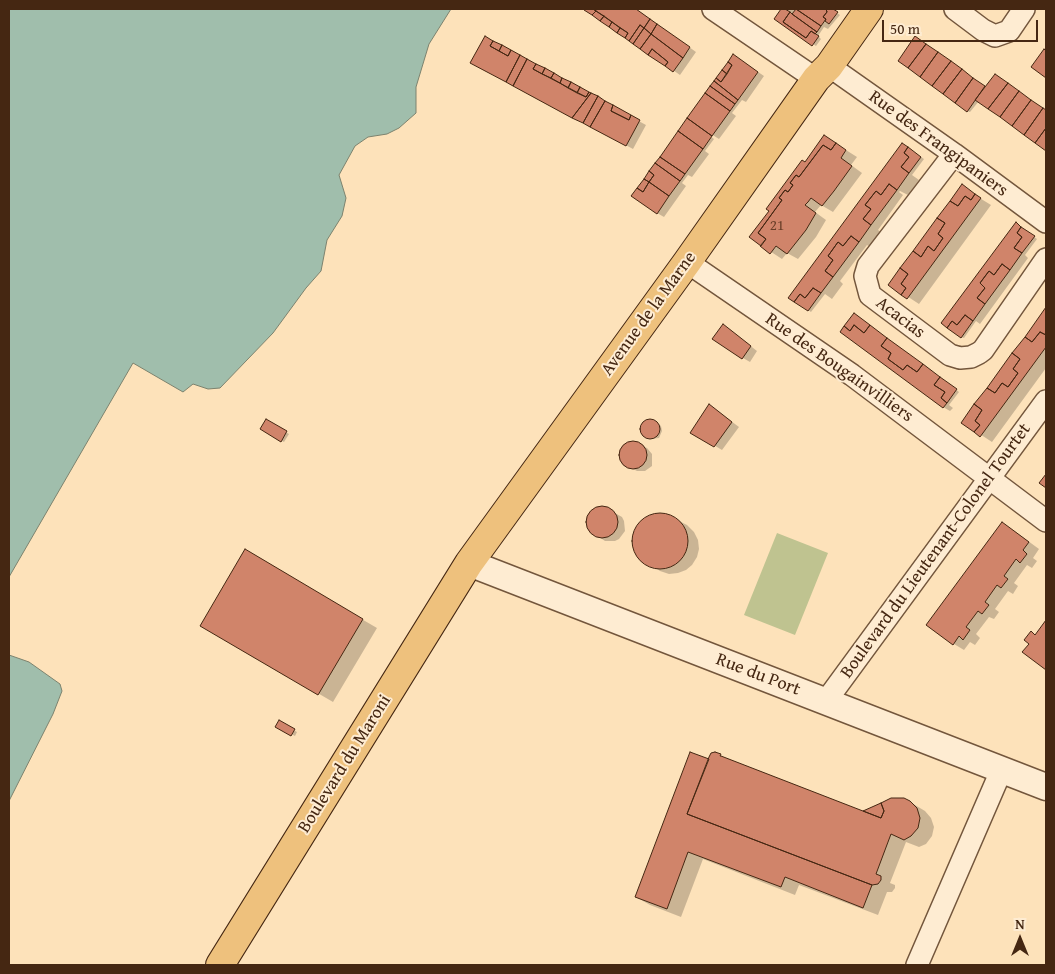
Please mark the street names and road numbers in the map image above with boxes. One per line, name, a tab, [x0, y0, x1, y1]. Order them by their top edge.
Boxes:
street label: Rue des Frangipaniers	[864, 86, 1012, 202]
street label: Avenue de la Marne	[597, 248, 701, 380]
street label: Acacias	[871, 292, 929, 344]
street label: Rue des Bougainvilliers	[761, 309, 917, 427]
street label: Boulevard du Lieutenant-Colonel Tourtet	[836, 419, 1036, 683]
street label: Rue du Port	[713, 649, 803, 701]
street label: Boulevard du Maroni	[294, 691, 396, 837]

